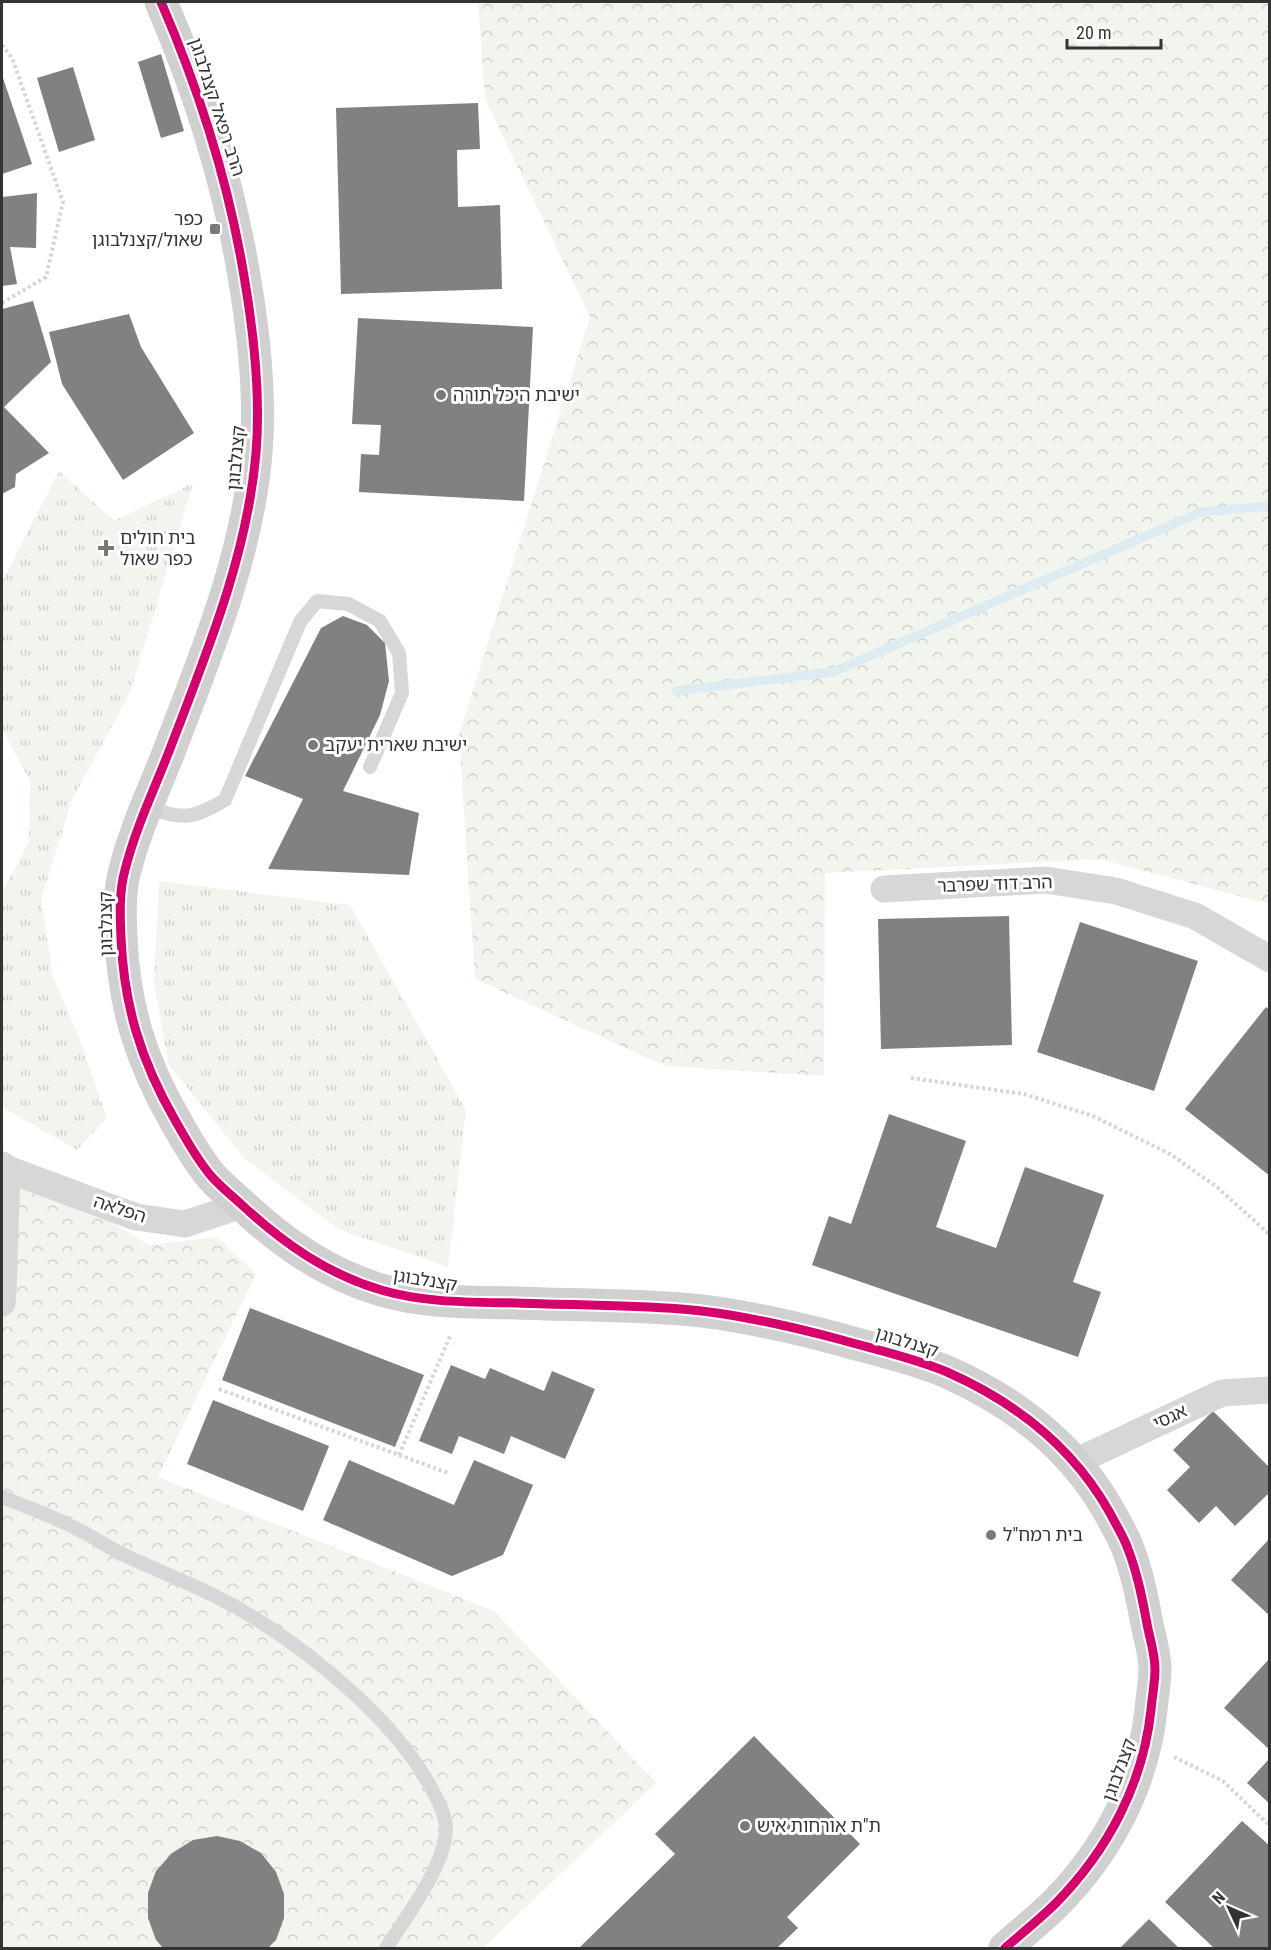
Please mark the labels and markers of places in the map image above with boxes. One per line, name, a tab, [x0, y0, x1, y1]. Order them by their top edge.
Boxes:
place label: כפר שאול/קצנלבוגן	[92, 208, 203, 250]
marker: כפר שאול/קצנלבוגן	[208, 222, 222, 236]
place label: ישיבת היכל תורה	[453, 384, 580, 405]
marker: ישיבת היכל תורה	[434, 388, 448, 402]
place label: בית חולים כפר שאול	[120, 527, 196, 569]
marker: בית חולים כפר שאול	[97, 539, 115, 557]
place label: ישיבת שארית יעקב	[325, 734, 467, 755]
marker: ישיבת שארית יעקב	[306, 738, 320, 752]
place label: בית רמח"ל	[1003, 1524, 1083, 1545]
marker: בית רמח"ל	[984, 1528, 998, 1542]
place label: ת"ת אורחות איש	[757, 1815, 881, 1836]
marker: ת"ת אורחות איש	[738, 1819, 752, 1833]

